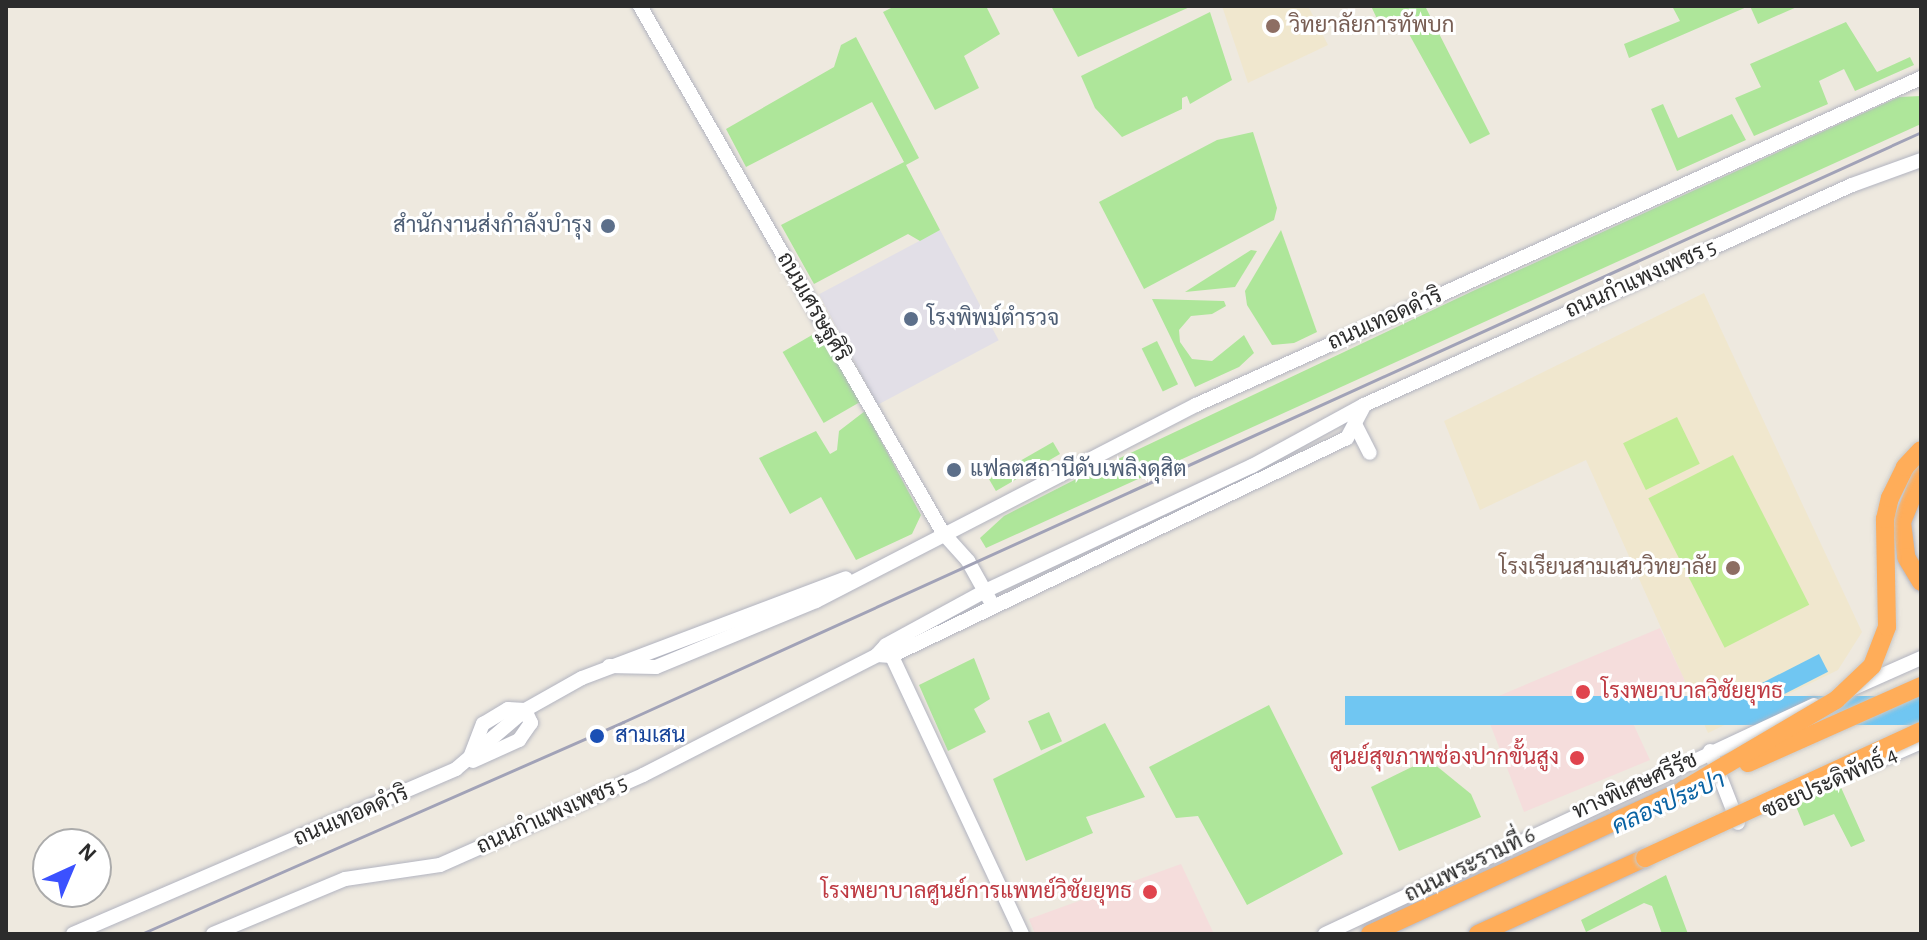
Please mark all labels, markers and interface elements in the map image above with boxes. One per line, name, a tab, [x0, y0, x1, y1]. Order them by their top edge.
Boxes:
place label: วิทยาลัยการทัพบก	[1289, 13, 1454, 39]
marker: วิทยาลัยการทัพบก	[1264, 17, 1282, 35]
place label: สํานักงานส่งกําลังบํารุง	[393, 213, 592, 239]
marker: สํานักงานส่งกําลังบํารุง	[599, 217, 617, 235]
street label: ถนนกำแพงเพชร 5	[1562, 234, 1720, 324]
street label: ถนนเศรษฐศิริ	[771, 248, 855, 366]
street label: ถนนเทอดดำริ	[1324, 282, 1446, 356]
place label: โรงพิพม์ตำรวจ	[927, 306, 1059, 332]
marker: โรงพิพม์ตำรวจ	[902, 310, 920, 328]
place label: แฟลตสถานีดับเพลิงดุสิต	[970, 457, 1187, 483]
marker: แฟลตสถานีดับเพลิงดุสิต	[945, 461, 963, 479]
place label: โรงเรียนสามเสนวิทยาลัย	[1499, 555, 1717, 581]
marker: โรงเรียนสามเสนวิทยาลัย	[1724, 559, 1742, 577]
place label: โรงพยาบาลวิชัยยุทธ	[1601, 679, 1783, 705]
marker: โรงพยาบาลวิชัยยุทธ	[1572, 681, 1594, 703]
place label: สามเสน	[615, 723, 686, 749]
marker: สามเสน	[586, 725, 608, 747]
street label: ซอยประดิพัทธ์ 4	[1758, 741, 1902, 825]
place label: ศูนย์สุขภาพช่องปากขั้นสูง	[1329, 745, 1559, 771]
marker: ศูนย์สุขภาพช่องปากขั้นสูง	[1566, 747, 1588, 769]
street label: ทางพิเศษศรีรัช	[1569, 747, 1701, 825]
water label: คลองประปา	[1608, 766, 1730, 842]
street label: ถนนกำแพงเพชร 5	[473, 770, 631, 860]
street label: ถนนเทอดดำริ	[290, 780, 412, 852]
street label: ถนนพระรามที่ 6	[1400, 822, 1540, 908]
north arrow	[32, 828, 112, 908]
text: N	[74, 839, 100, 865]
place label: โรงพยาบาลศูนย์การแพทย์วิชัยยุทธ	[821, 879, 1132, 905]
marker: โรงพยาบาลศูนย์การแพทย์วิชัยยุทธ	[1139, 881, 1161, 903]

